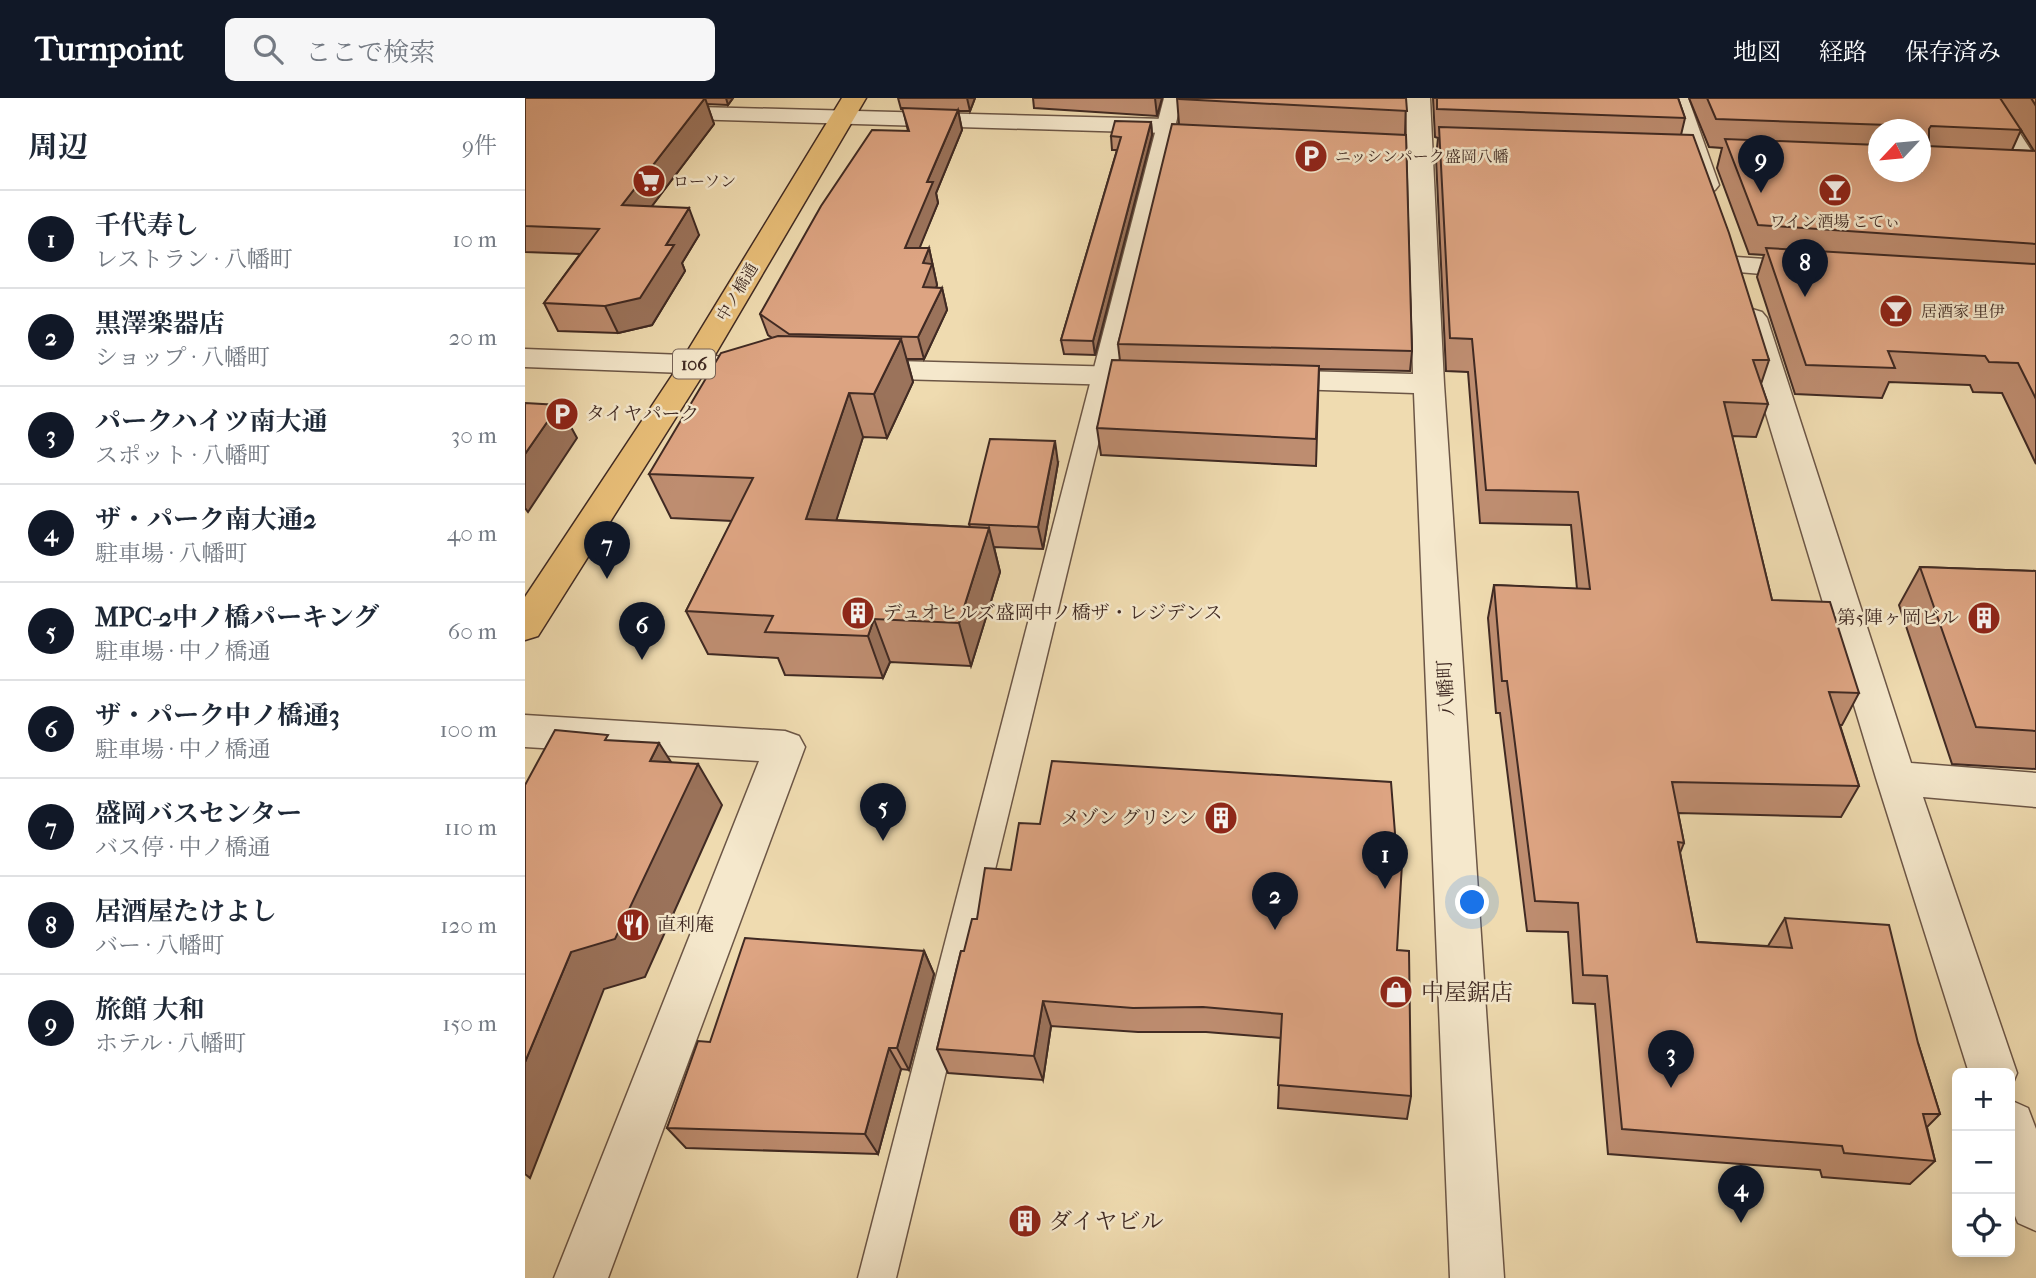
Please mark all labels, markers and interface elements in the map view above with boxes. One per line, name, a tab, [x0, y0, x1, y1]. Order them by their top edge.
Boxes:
search box	[225, 18, 715, 81]
text: Turnpoint	[35, 30, 183, 69]
icon: search	[249, 30, 287, 68]
text: ここで検索	[305, 37, 435, 68]
text: 地図	[1733, 38, 1781, 66]
text: 経路	[1819, 38, 1867, 66]
text: 保存済み	[1905, 38, 2001, 66]
north arrow	[1868, 119, 1931, 182]
text: 周辺	[28, 130, 88, 165]
text: 9件	[462, 132, 497, 159]
pin: 9	[1738, 135, 1784, 193]
parking icon: ニッシンパーク盛岡八幡	[1292, 137, 1330, 175]
place label: ニッシンパーク盛岡八幡	[1335, 147, 1509, 166]
supermarket icon: ローソン	[630, 162, 668, 200]
bar icon: ワイン酒場 こてぃ	[1816, 171, 1854, 209]
place label: ローソン	[673, 172, 736, 191]
text: 千代寿し	[95, 210, 199, 241]
place label: ワイン酒場 こてぃ	[1770, 212, 1900, 231]
text: 1	[47, 226, 55, 253]
text: 10 m	[452, 226, 497, 253]
pin: 8	[1782, 239, 1828, 297]
text: レストラン · 八幡町	[95, 246, 293, 273]
street label: 中ノ橋通	[712, 260, 762, 324]
bar icon: 居酒家 里伊	[1877, 292, 1915, 330]
place label: 居酒家 里伊	[1921, 302, 2005, 321]
text: 黒澤楽器店	[95, 308, 225, 339]
text: 2	[45, 324, 57, 351]
text: 20 m	[448, 324, 497, 351]
text: ショップ · 八幡町	[95, 344, 270, 371]
road number: 106	[673, 350, 715, 378]
parking icon: タイヤパーク	[543, 395, 581, 433]
place label: タイヤパーク	[586, 403, 700, 425]
text: パークハイツ南大通	[95, 406, 327, 437]
text: 3	[46, 422, 56, 449]
text: 30 m	[451, 422, 497, 449]
text: スポット · 八幡町	[95, 442, 271, 469]
text: ザ・パーク南大通2	[95, 504, 316, 535]
text: 4	[44, 520, 58, 547]
text: 40 m	[447, 520, 497, 547]
pin: 7	[584, 521, 630, 579]
text: 駐車場 · 八幡町	[95, 540, 248, 567]
building icon: デュオヒルズ盛岡中ノ橋ザ・レジデンス	[839, 594, 877, 632]
building icon: 第5陣ヶ岡ビル	[1965, 599, 2003, 637]
text: MPC-2中ノ橋パーキング	[95, 602, 379, 633]
pin: 6	[619, 602, 665, 660]
place label: デュオヒルズ盛岡中ノ橋ザ・レジデンス	[883, 602, 1222, 624]
place label: 第5陣ヶ岡ビル	[1837, 607, 1959, 629]
text: 5	[46, 618, 56, 645]
text: 60 m	[448, 618, 497, 645]
text: 駐車場 · 中ノ橋通	[95, 638, 271, 665]
street label: 八幡町	[1434, 659, 1458, 717]
text: ザ・パーク中ノ橋通3	[95, 700, 340, 731]
text: 6	[45, 716, 57, 743]
text: 100 m	[439, 716, 497, 743]
text: 駐車場 · 中ノ橋通	[95, 736, 271, 763]
pin: 5	[860, 783, 906, 841]
text: 盛岡バスセンター	[95, 798, 302, 829]
building icon: メゾン グリシン	[1202, 799, 1240, 837]
place label: メゾン グリシン	[1061, 807, 1197, 829]
text: 7	[45, 814, 57, 841]
text: 110 m	[444, 814, 497, 841]
pin: 1	[1362, 831, 1408, 889]
text: バス停 · 中ノ橋通	[95, 834, 271, 861]
pin: 2	[1252, 872, 1298, 930]
your location	[1455, 885, 1489, 919]
text: 居酒屋たけよし	[95, 896, 277, 927]
restaurant icon: 直利庵	[614, 906, 652, 944]
text: 8	[45, 912, 57, 939]
text: 120 m	[440, 912, 497, 939]
place label: 直利庵	[657, 914, 714, 936]
text: バー · 八幡町	[95, 932, 225, 959]
shop icon: 中屋鋸店	[1377, 973, 1415, 1011]
place label: 中屋鋸店	[1421, 979, 1513, 1006]
text: 旅館 大和	[95, 994, 205, 1025]
text: 9	[45, 1010, 57, 1037]
text: 150 m	[442, 1010, 497, 1037]
text: ホテル · 八幡町	[95, 1030, 246, 1057]
pin: 3	[1648, 1030, 1694, 1088]
map controls	[1952, 1068, 2015, 1257]
button: +	[1952, 1068, 2015, 1131]
button: −	[1952, 1131, 2015, 1194]
pin: 4	[1718, 1165, 1764, 1223]
button: locate	[1952, 1194, 2015, 1257]
building icon: ダイヤビル	[1006, 1202, 1044, 1240]
place label: ダイヤビル	[1049, 1208, 1164, 1235]

